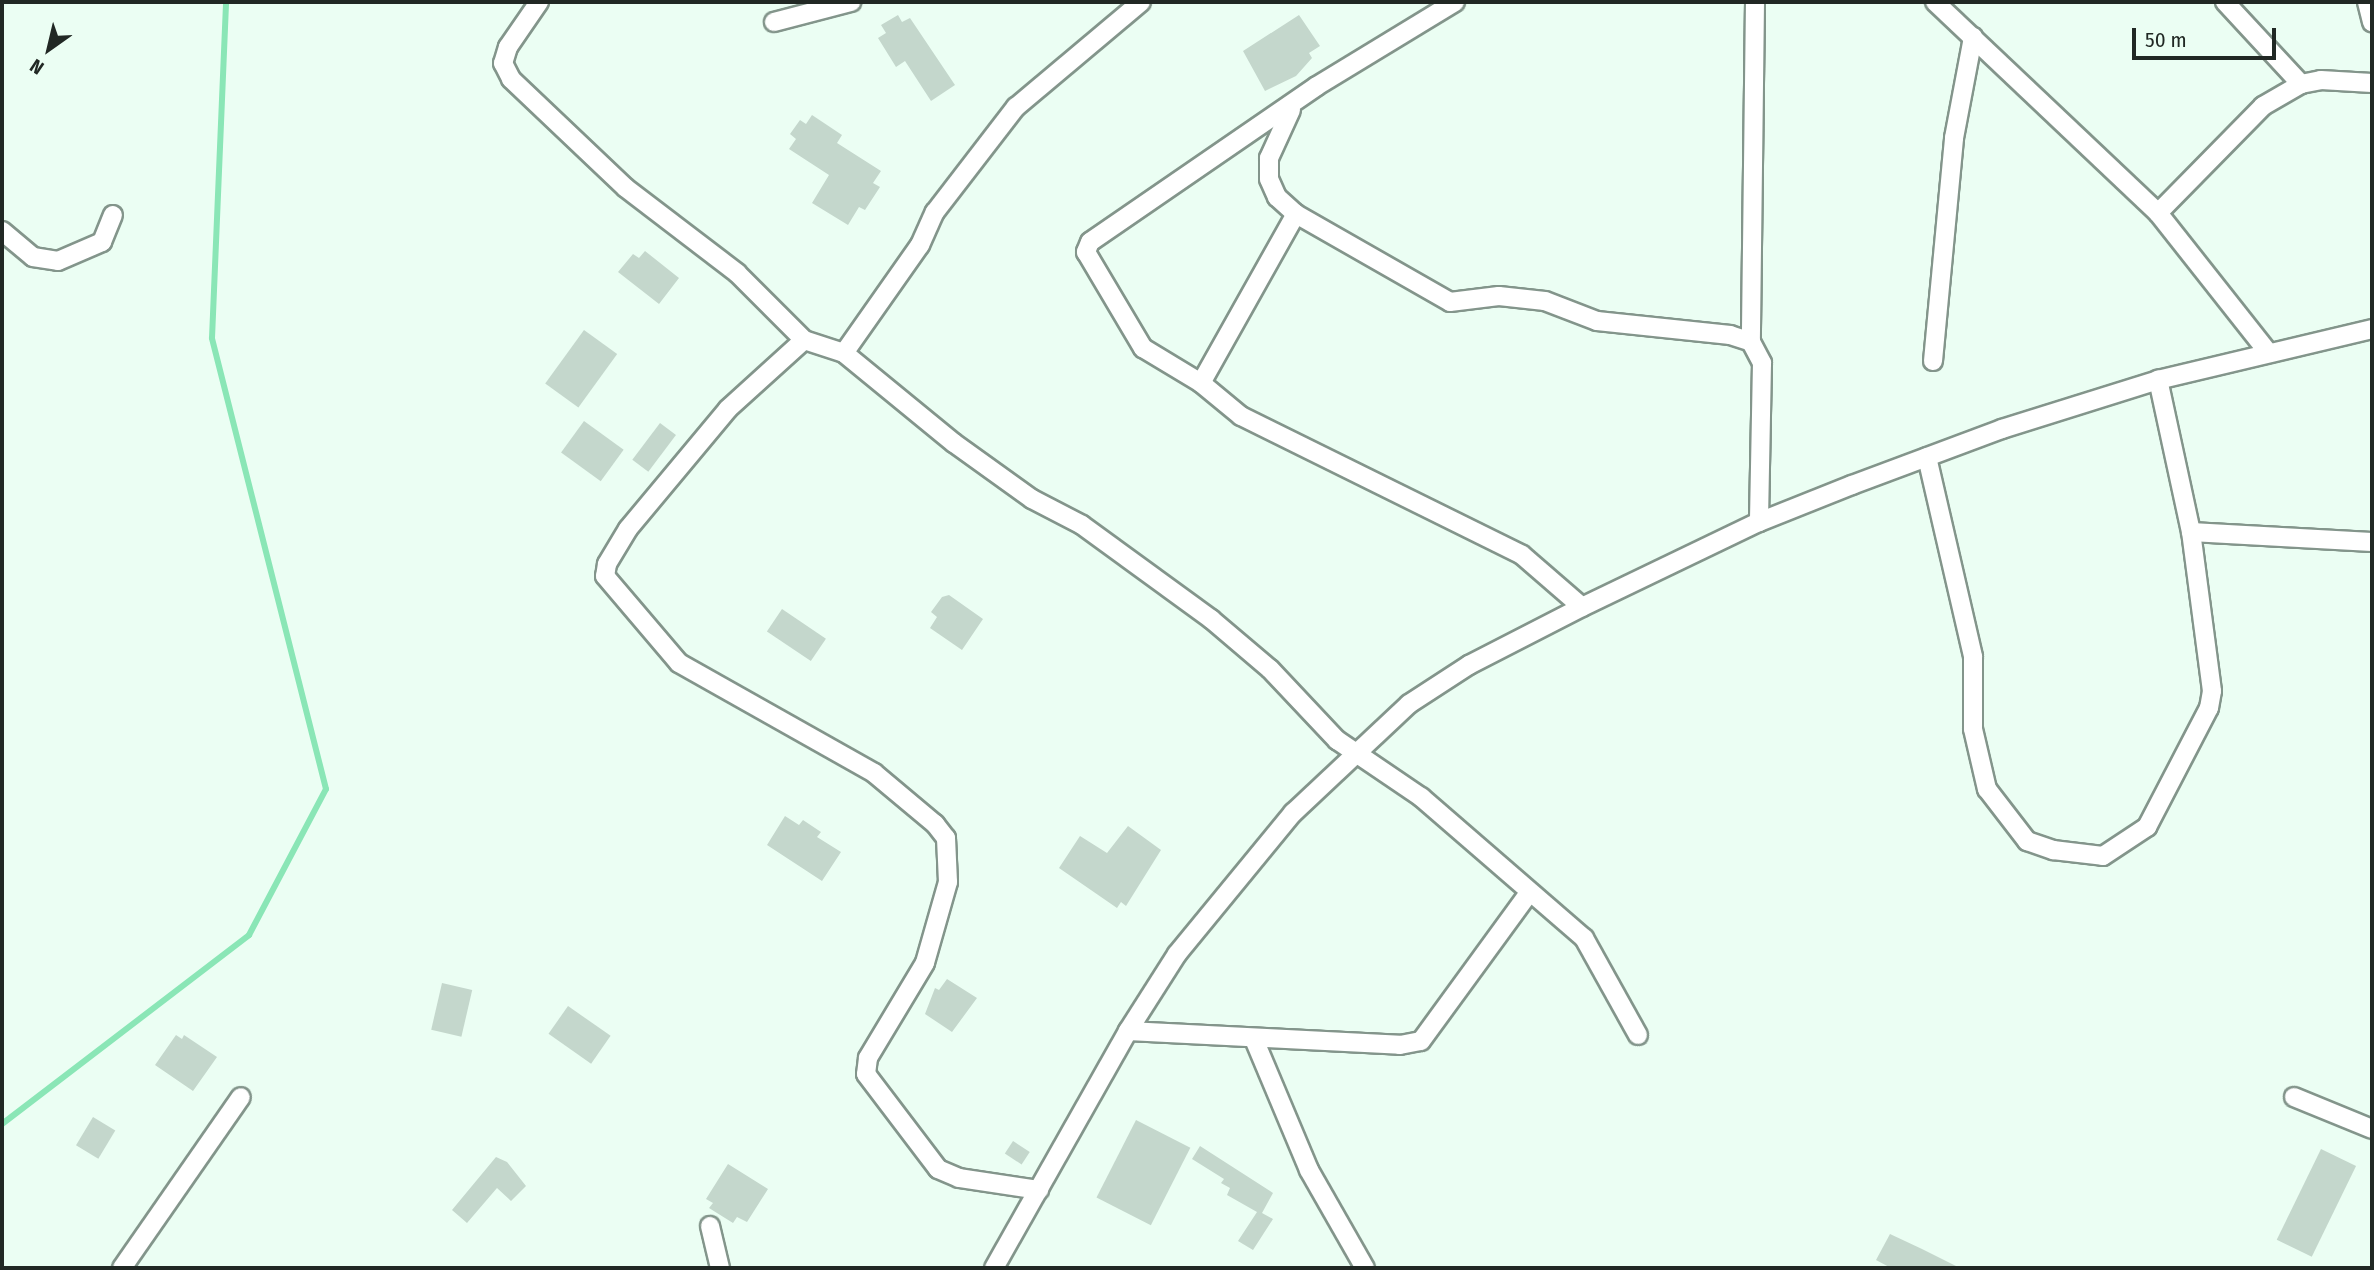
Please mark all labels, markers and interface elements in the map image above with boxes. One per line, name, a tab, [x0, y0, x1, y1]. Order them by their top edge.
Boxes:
north arrow	[14, 14, 84, 84]
scale bar	[2136, 14, 2280, 58]
text: 50 m	[2145, 27, 2187, 53]
text: N	[26, 54, 48, 80]

